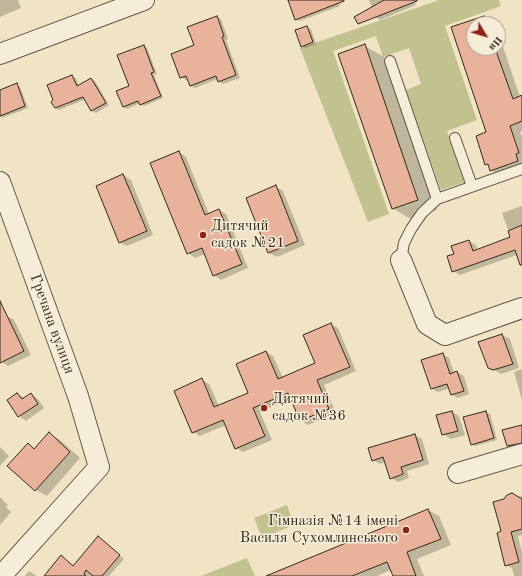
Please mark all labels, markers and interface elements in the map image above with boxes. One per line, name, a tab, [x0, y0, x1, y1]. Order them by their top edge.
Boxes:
north arrow	[466, 16, 506, 56]
text: Пн	[486, 34, 504, 52]
place label: Дитячий садок №21	[211, 217, 285, 252]
marker: Дитячий садок №21	[198, 230, 208, 240]
street label: Гречана вулиця	[26, 272, 78, 376]
place label: Дитячий садок №36	[272, 390, 346, 425]
marker: Дитячий садок №36	[259, 403, 269, 413]
place label: Гімназія №14 імені Василя Сухомлинського	[240, 512, 398, 547]
marker: Гімназія №14 імені Василя Сухомлинського	[401, 525, 411, 535]

